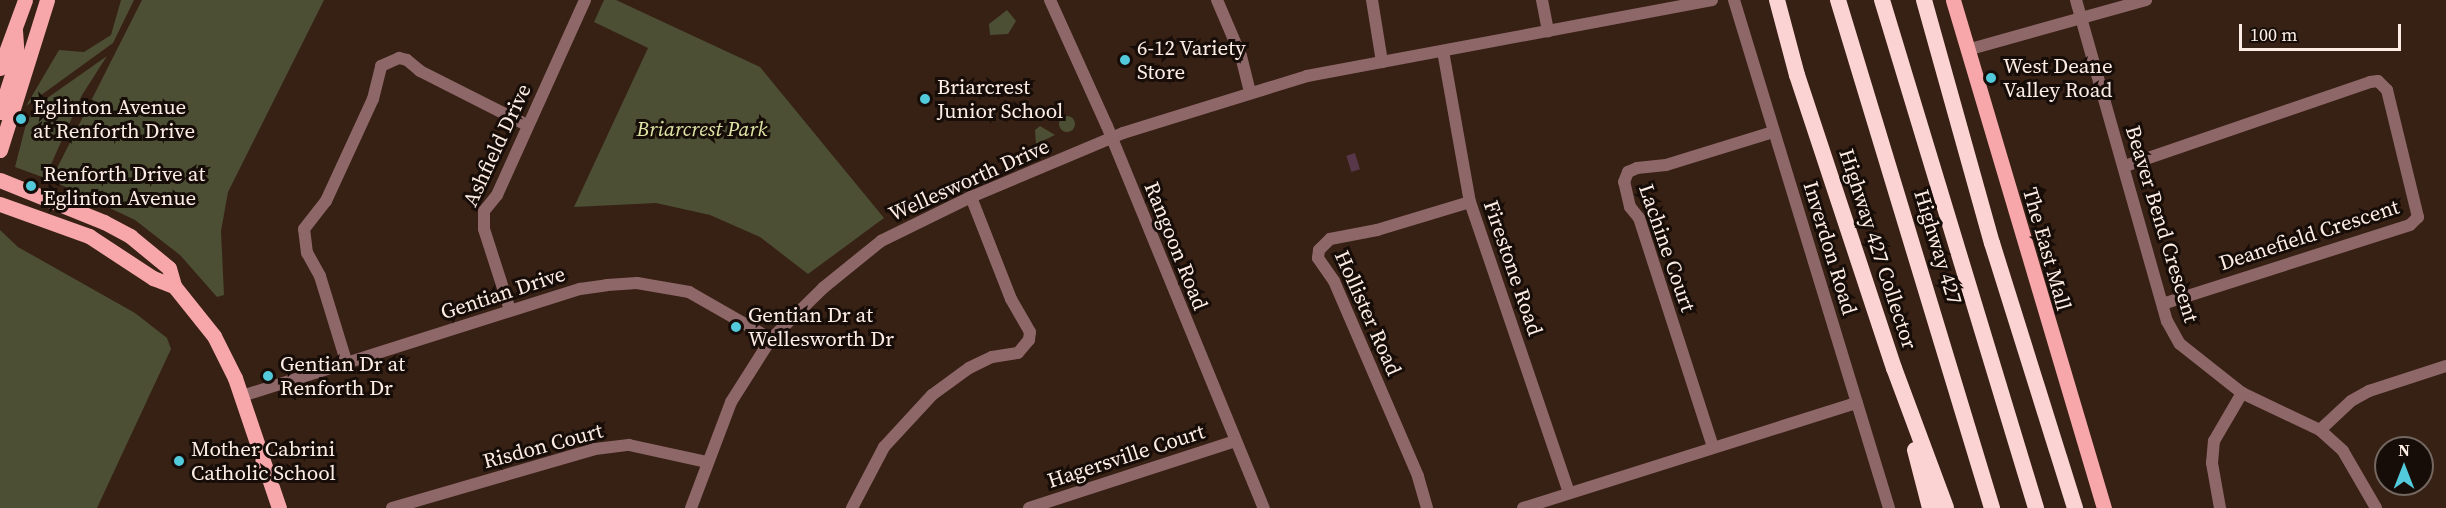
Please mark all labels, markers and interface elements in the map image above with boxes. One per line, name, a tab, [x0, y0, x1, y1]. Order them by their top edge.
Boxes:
scale bar	[2242, 12, 2404, 50]
text: 100 m	[2250, 22, 2297, 47]
place label: 6-12 Variety Store	[1137, 35, 1246, 85]
marker: 6-12 Variety Store	[1118, 53, 1132, 67]
place label: West Deane Valley Road	[2003, 53, 2113, 103]
marker: West Deane Valley Road	[1984, 71, 1998, 85]
place label: Briarcrest Junior School	[937, 74, 1063, 124]
street label: Ashfield Drive	[458, 80, 536, 210]
marker: Briarcrest Junior School	[918, 92, 932, 106]
place label: Eglinton Avenue at Renforth Drive	[33, 94, 195, 144]
marker: Eglinton Avenue at Renforth Drive	[14, 112, 28, 126]
park label: Briarcrest Park	[637, 116, 767, 142]
street label: Beaver Bend Crescent	[2120, 123, 2204, 325]
street label: Wellesworth Drive	[885, 133, 1053, 227]
street label: Highway 427 Collector	[1834, 146, 1922, 352]
place label: Renforth Drive at Eglinton Avenue	[43, 161, 205, 211]
street label: Rangoon Road	[1139, 178, 1213, 314]
street label: Inverdon Road	[1798, 178, 1862, 318]
marker: Renforth Drive at Eglinton Avenue	[24, 179, 38, 193]
street label: Lachine Court	[1633, 181, 1701, 315]
street label: The East Mall	[2017, 185, 2077, 313]
street label: Highway 427	[1909, 187, 1967, 307]
street label: Deanefield Crescent	[2216, 194, 2402, 276]
street label: Firestone Road	[1478, 197, 1548, 339]
street label: Hollister Road	[1329, 247, 1407, 379]
street label: Gentian Drive	[437, 261, 569, 325]
place label: Gentian Dr at Wellesworth Dr	[748, 302, 894, 352]
marker: Gentian Dr at Wellesworth Dr	[729, 320, 743, 334]
place label: Gentian Dr at Renforth Dr	[280, 351, 405, 401]
marker: Gentian Dr at Renforth Dr	[261, 369, 275, 383]
street label: Risdon Court	[480, 418, 606, 474]
street label: Hagersville Court	[1044, 419, 1208, 493]
place label: Mother Cabrini Catholic School	[191, 436, 336, 486]
north arrow	[2374, 436, 2434, 496]
text: N	[2398, 439, 2410, 461]
marker: Mother Cabrini Catholic School	[172, 454, 186, 468]

